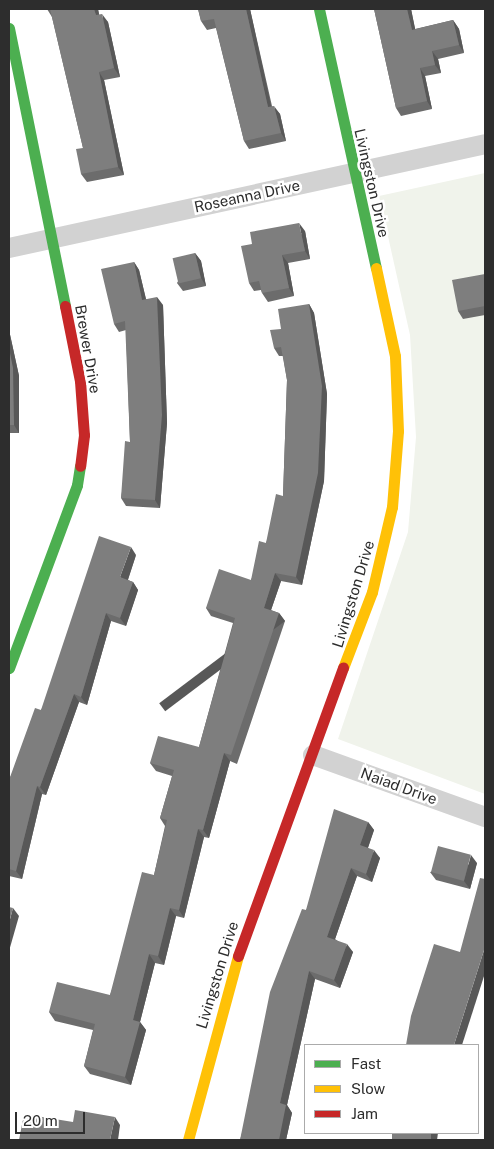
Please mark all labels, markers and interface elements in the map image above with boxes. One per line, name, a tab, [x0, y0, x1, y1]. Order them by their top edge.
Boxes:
street label: Livingston Drive	[351, 127, 393, 239]
street label: Roseanna Drive	[192, 176, 302, 216]
street label: Brewer Drive	[71, 303, 105, 395]
street label: Livingston Drive	[328, 538, 378, 650]
street label: Naiad Drive	[358, 764, 440, 808]
street label: Livingston Drive	[192, 919, 242, 1031]
legend	[304, 1044, 479, 1134]
text: Fast	[351, 1055, 381, 1072]
text: Slow	[351, 1080, 385, 1097]
scale bar	[18, 1102, 88, 1134]
text: Jam	[351, 1105, 378, 1122]
text: 20 m	[23, 1112, 58, 1129]

